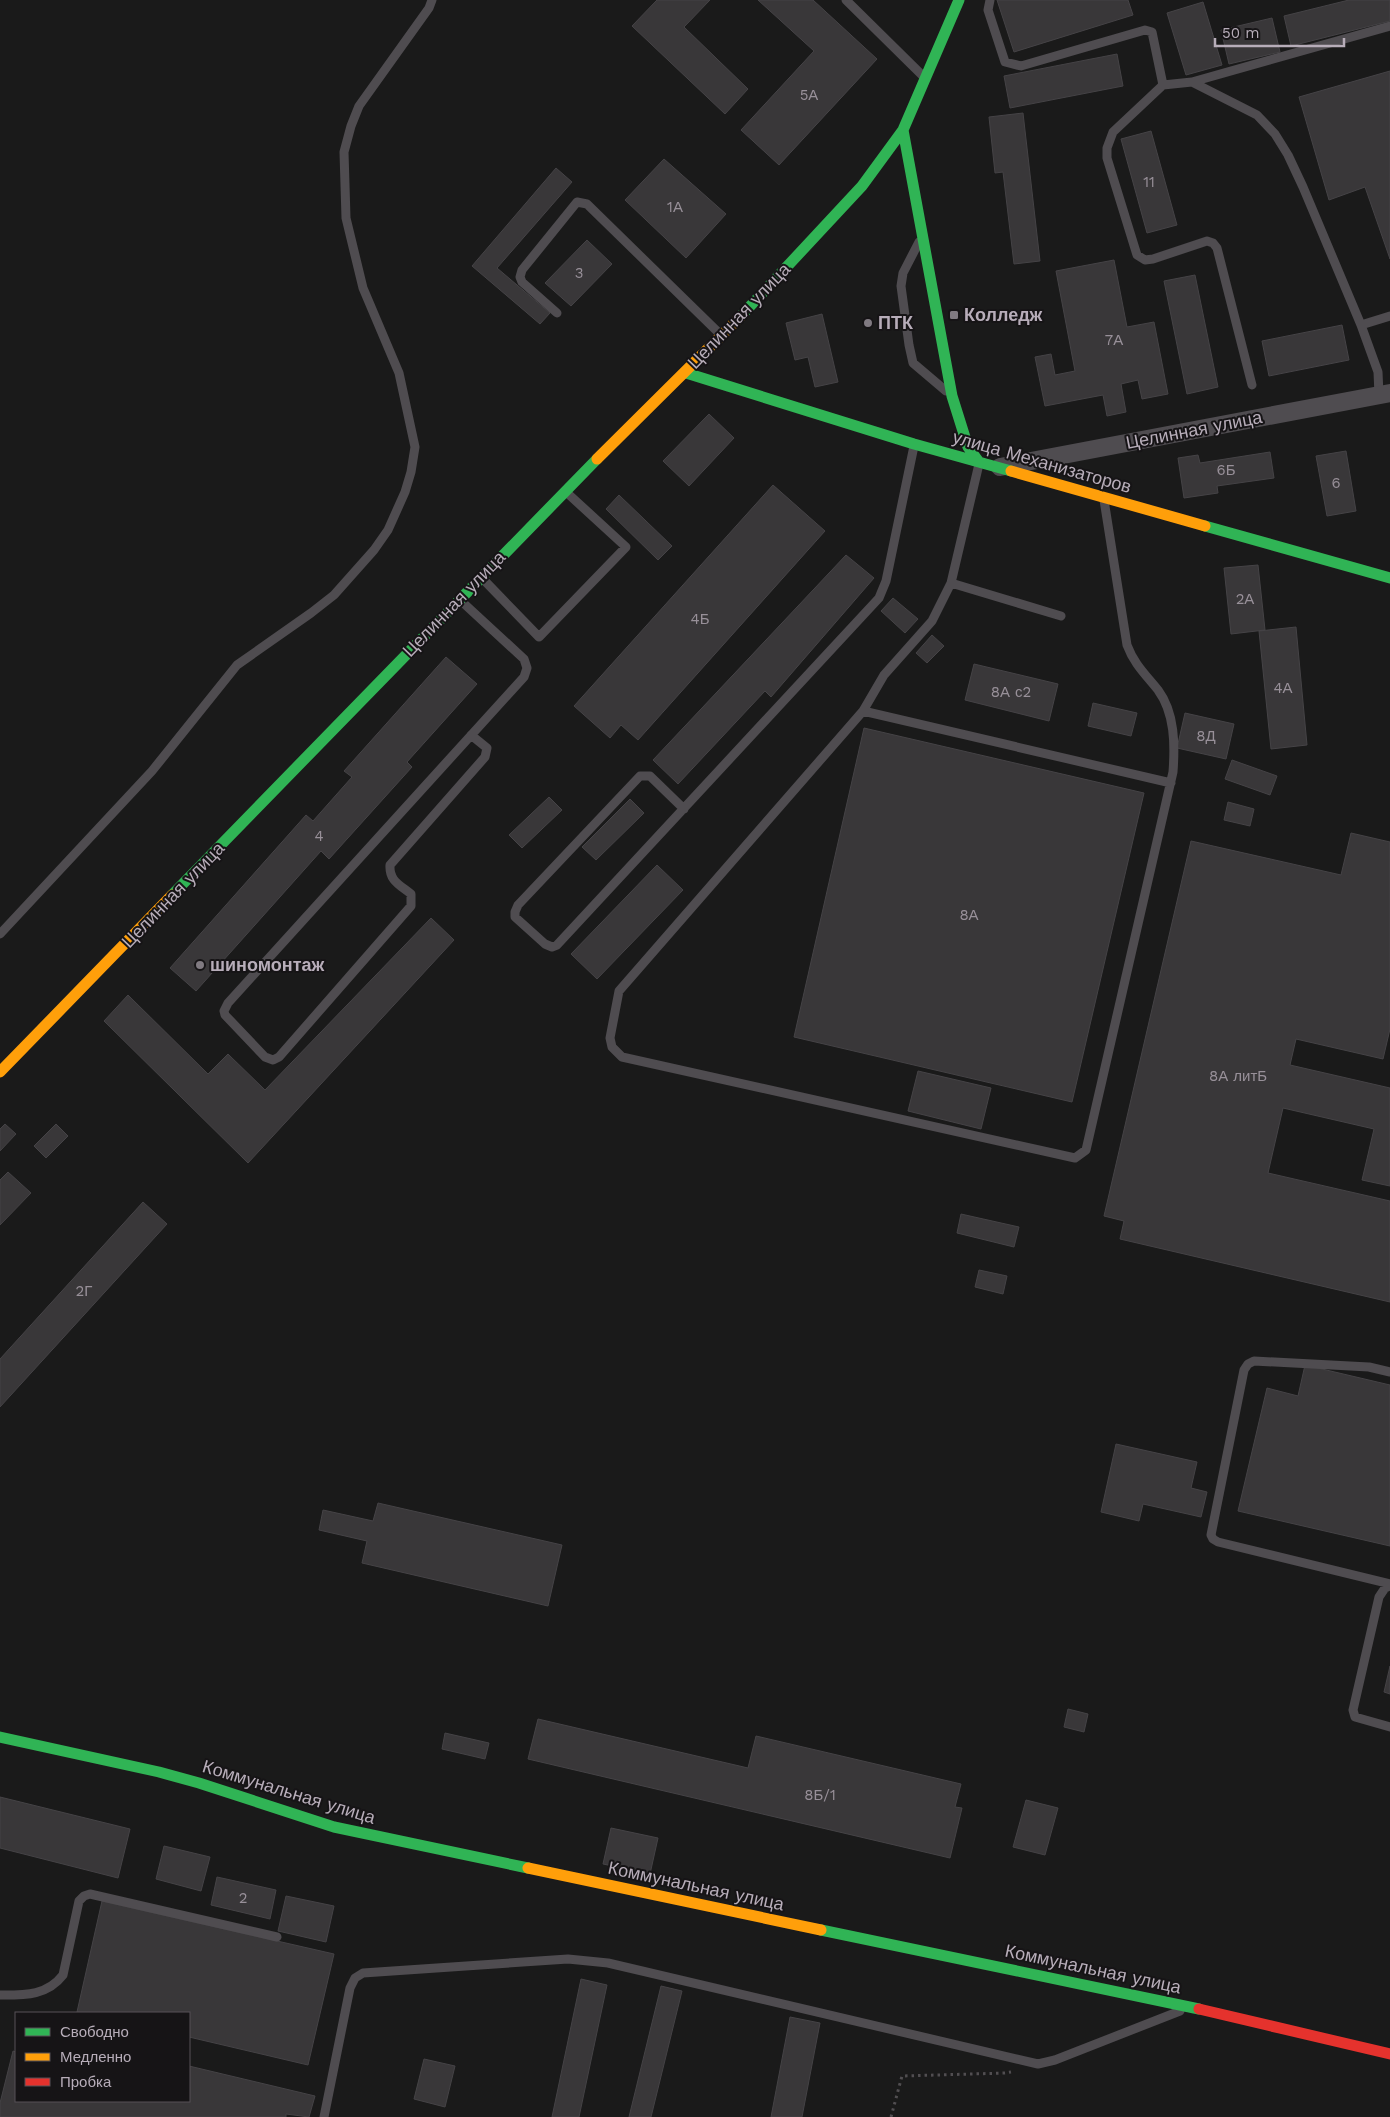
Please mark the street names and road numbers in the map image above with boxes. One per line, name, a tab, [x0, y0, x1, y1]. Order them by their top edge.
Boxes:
street label: Целинная улица	[683, 258, 795, 373]
street label: Целинная улица	[1124, 406, 1265, 453]
street label: улица Механизаторов	[950, 426, 1134, 497]
street label: Целинная улица	[398, 546, 510, 661]
street label: Целинная улица	[117, 837, 229, 952]
street label: Коммунальная улица	[200, 1755, 379, 1828]
street label: Коммунальная улица	[606, 1857, 787, 1915]
street label: Коммунальная улица	[1003, 1940, 1184, 1998]

